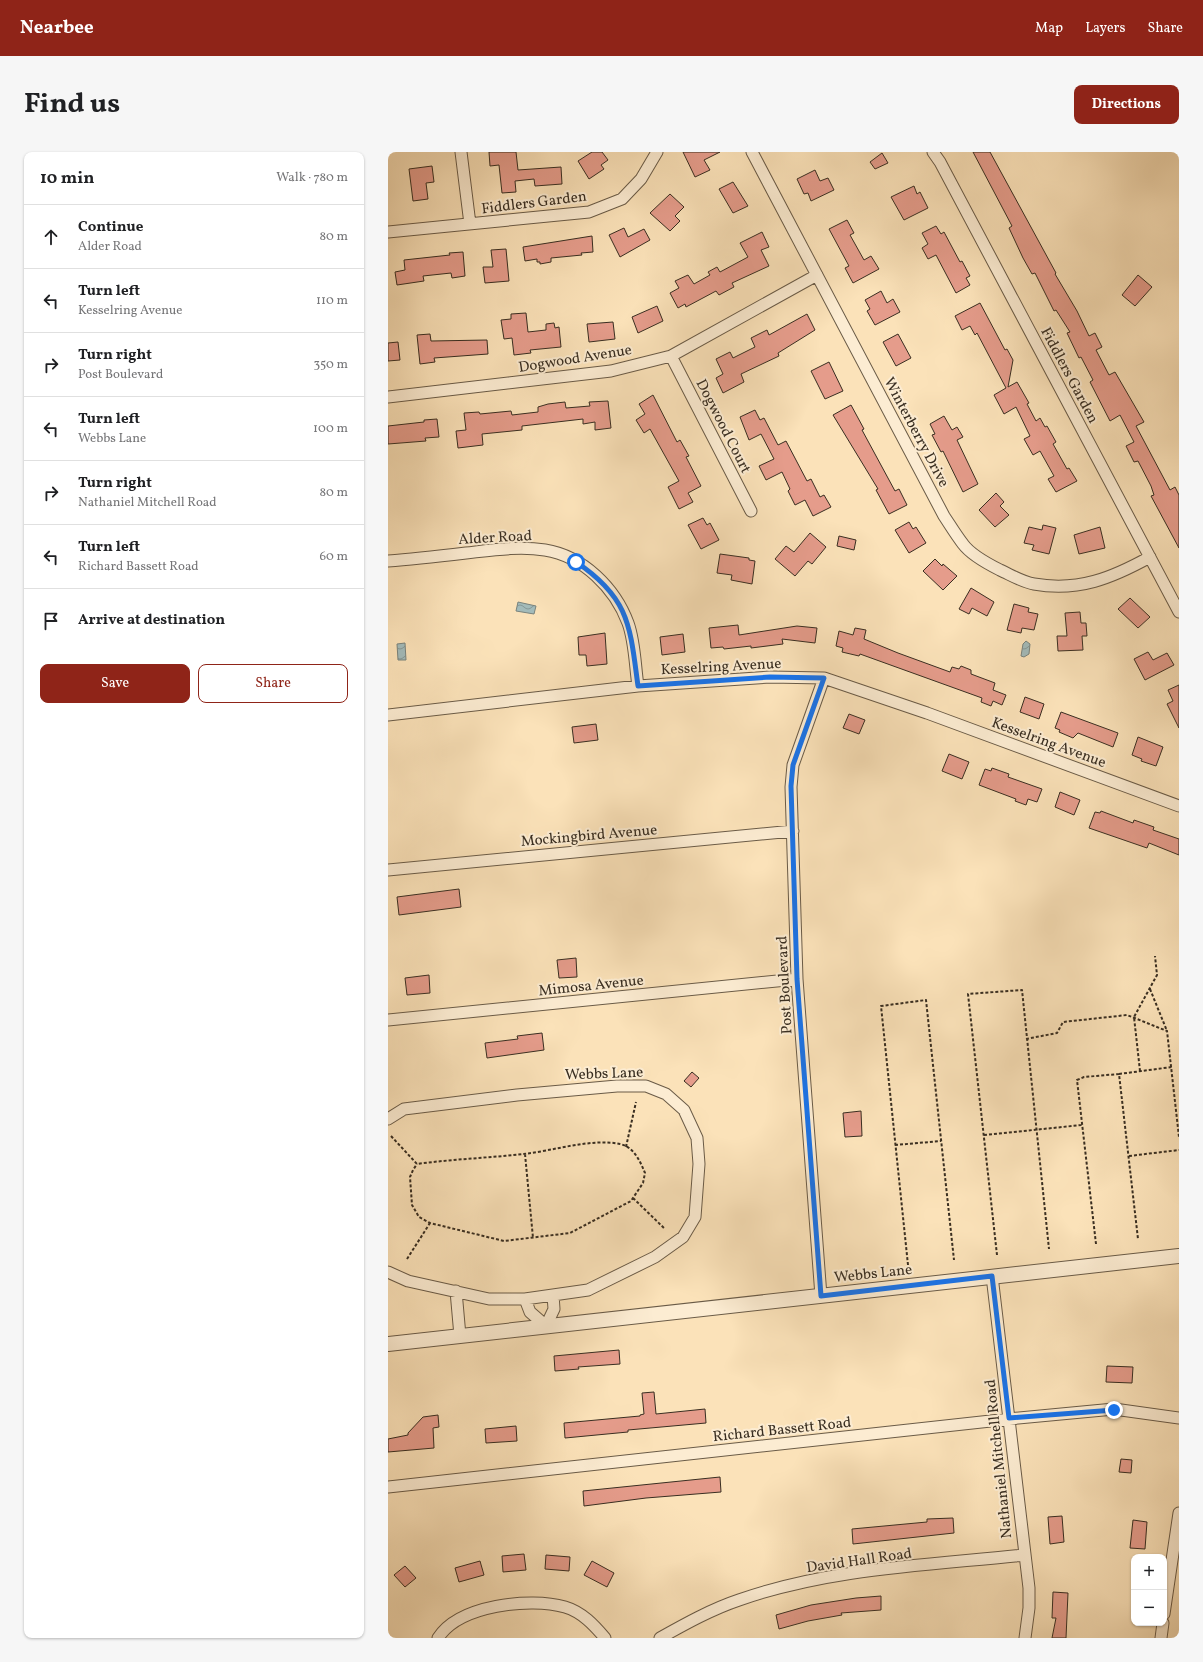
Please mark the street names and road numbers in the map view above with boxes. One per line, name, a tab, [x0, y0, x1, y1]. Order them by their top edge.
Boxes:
street label: Fiddlers Garden	[480, 187, 588, 220]
street label: Fiddlers Garden	[1035, 324, 1103, 427]
street label: Dogwood Avenue	[517, 340, 633, 379]
street label: Winterberry Drive	[878, 374, 954, 491]
street label: Dogwood Court	[690, 376, 755, 477]
street label: Alder Road	[458, 526, 532, 551]
street label: Kesselring Avenue	[660, 654, 782, 681]
street label: Kesselring Avenue	[988, 713, 1109, 774]
street label: Mockingbird Avenue	[520, 820, 658, 853]
street label: Post Boulevard	[772, 935, 799, 1035]
street label: Mimosa Avenue	[537, 971, 645, 1002]
street label: Webbs Lane	[564, 1063, 644, 1086]
street label: Webbs Lane	[833, 1260, 913, 1289]
street label: Nathaniel Mitchell Road	[981, 1378, 1018, 1539]
street label: Richard Bassett Road	[712, 1413, 853, 1448]
street label: David Hall Road	[805, 1544, 913, 1579]

